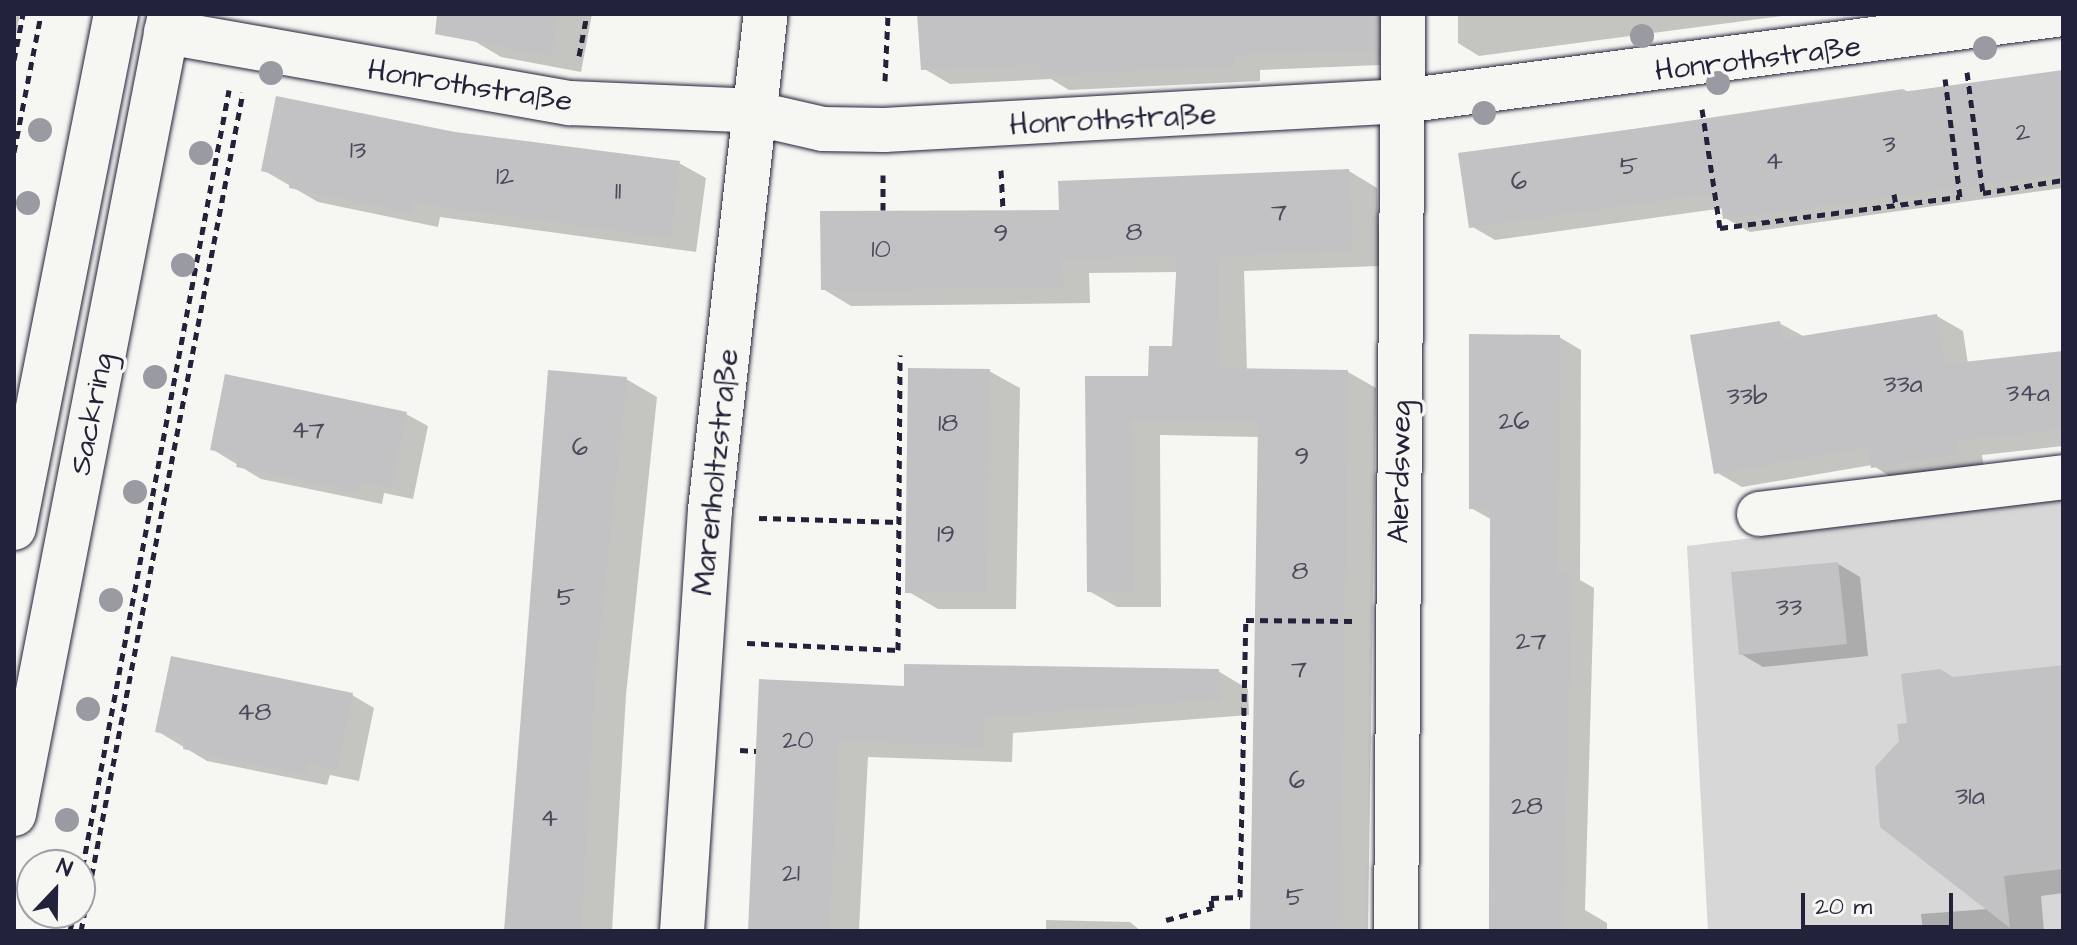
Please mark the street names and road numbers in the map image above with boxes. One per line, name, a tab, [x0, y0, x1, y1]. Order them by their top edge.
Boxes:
street label: Honrothstraße	[1653, 29, 1863, 89]
street label: Honrothstraße	[365, 52, 575, 120]
street label: Honrothstraße	[1009, 97, 1217, 143]
street label: Marenholtzstraße	[685, 347, 747, 597]
street label: Sackring	[63, 350, 121, 478]
street label: Alerdsweg	[1381, 400, 1419, 544]

